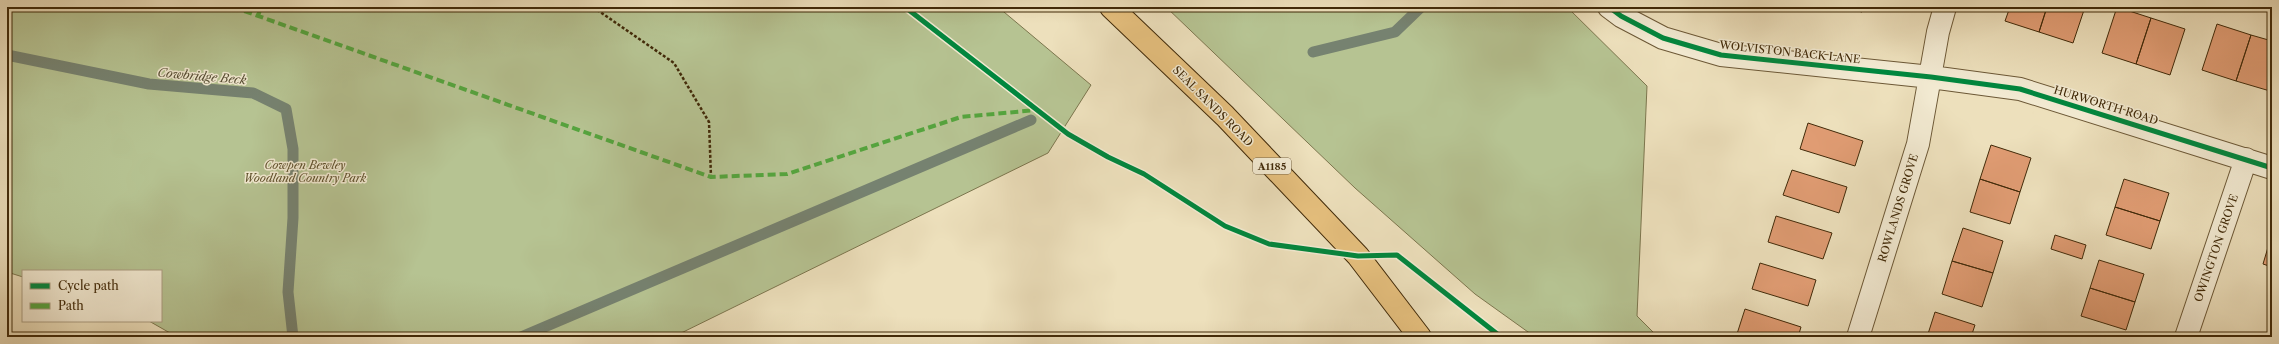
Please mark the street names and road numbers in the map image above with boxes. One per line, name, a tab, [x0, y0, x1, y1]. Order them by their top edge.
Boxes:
street label: WOLVISTON BACK LANE	[1718, 38, 1862, 66]
street label: SEAL SANDS ROAD	[1170, 63, 1256, 149]
street label: HURWORTH ROAD	[2052, 82, 2160, 128]
street label: ROWLANDS GROVE	[1875, 152, 1921, 264]
road number: A1185	[1253, 158, 1291, 174]
street label: OWINGTON GROVE	[2191, 192, 2241, 304]

